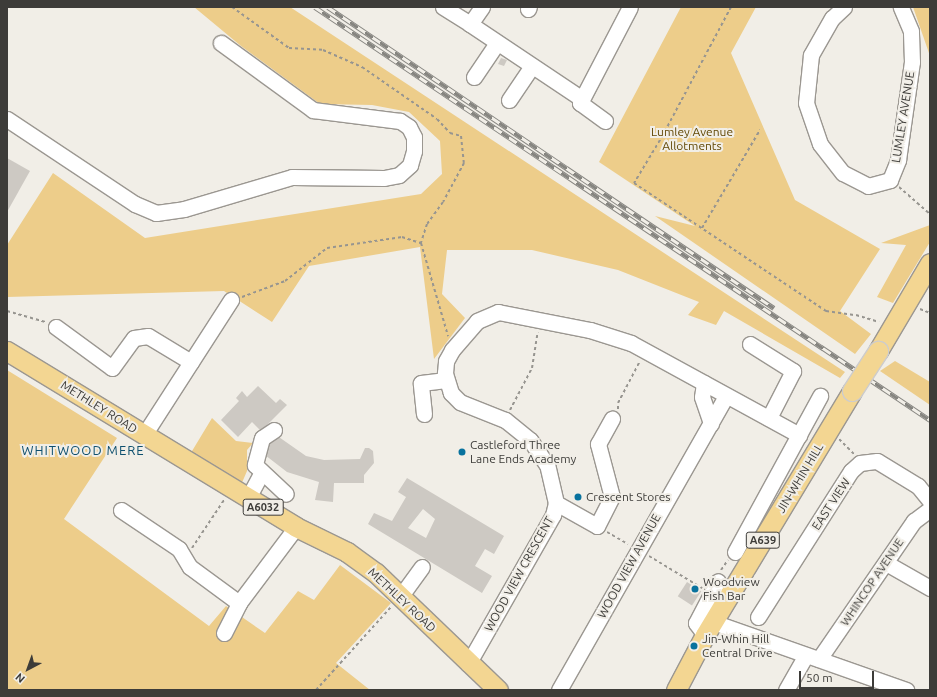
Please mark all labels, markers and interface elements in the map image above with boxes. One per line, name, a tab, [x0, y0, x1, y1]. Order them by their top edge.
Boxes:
street label: LUMLEY AVENUE	[889, 70, 917, 164]
park label: Lumley Avenue Allotments	[651, 125, 733, 153]
street label: METHLEY ROAD	[58, 378, 140, 436]
place label: Castleford Three Lane Ends Academy	[470, 438, 576, 466]
street label: JIN-WHIN HILL	[774, 441, 826, 515]
district label: WHITWOOD MERE	[21, 442, 145, 458]
marker: Castleford Three Lane Ends Academy	[457, 447, 467, 457]
street label: EAST VIEW	[809, 475, 853, 533]
place label: Crescent Stores	[586, 490, 671, 504]
marker: Crescent Stores	[573, 492, 583, 502]
road number: A6032	[242, 498, 284, 516]
street label: WOOD VIEW AVENUE	[594, 511, 664, 621]
street label: WOOD VIEW CRESCENT	[481, 514, 557, 634]
road number: A639	[745, 531, 781, 549]
street label: WHINCOP AVENUE	[837, 535, 907, 629]
street label: METHLEY ROAD	[365, 565, 439, 635]
place label: Woodview Fish Bar	[703, 575, 760, 603]
marker: Woodview Fish Bar	[690, 584, 700, 594]
place label: Jin-Whin Hill Central Drive	[702, 632, 772, 660]
marker: Jin-Whin Hill Central Drive	[689, 641, 699, 651]
north arrow	[8, 649, 48, 689]
scale bar	[801, 663, 876, 689]
text: N	[13, 671, 27, 685]
text: 50 m	[806, 671, 833, 684]

